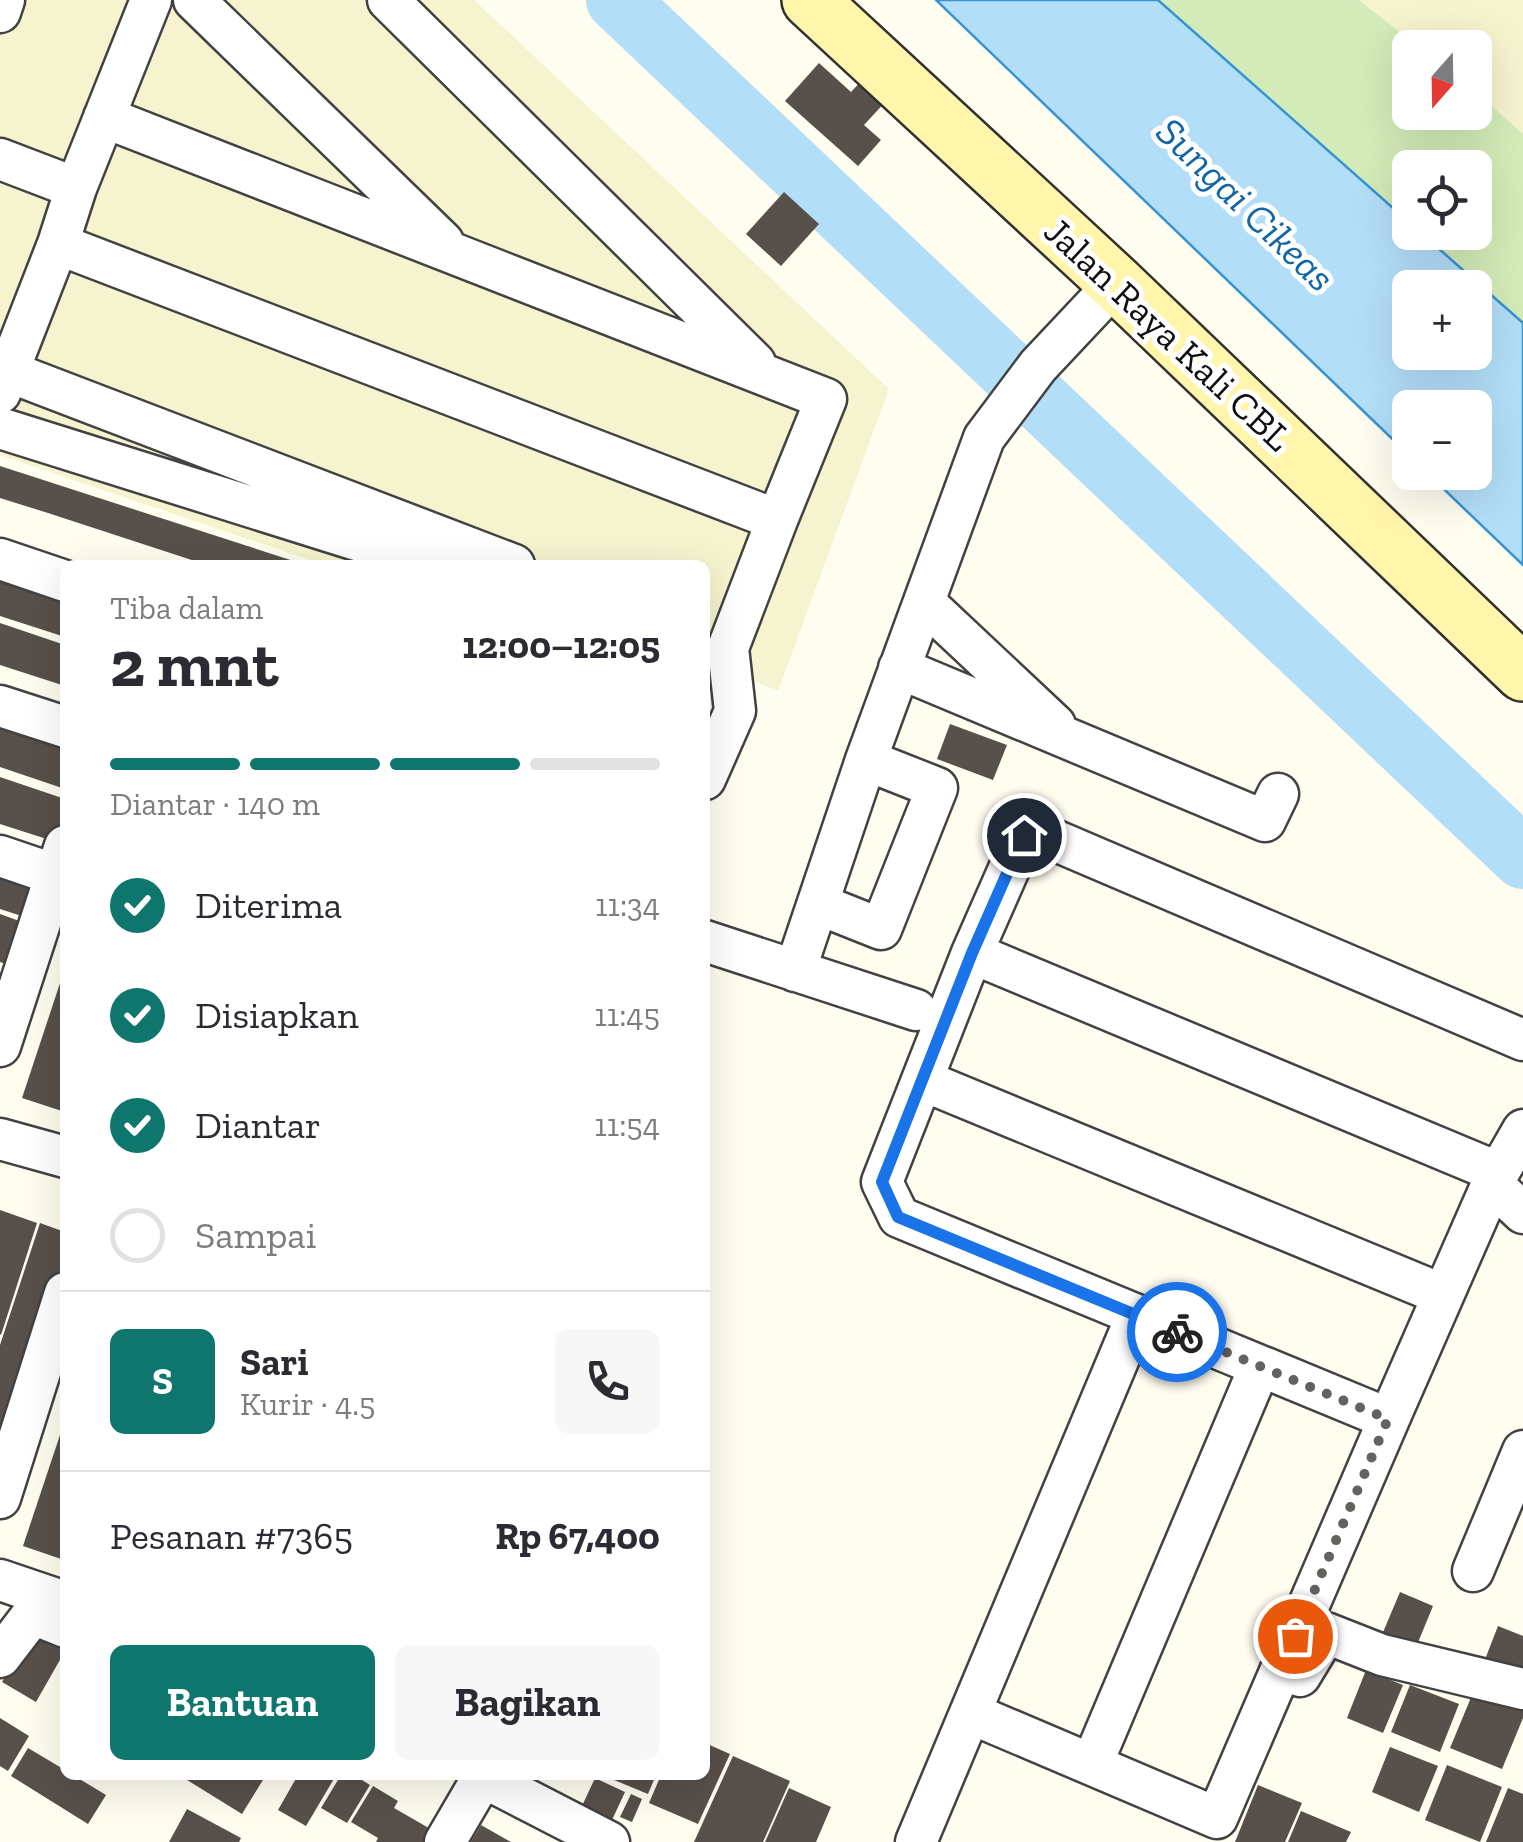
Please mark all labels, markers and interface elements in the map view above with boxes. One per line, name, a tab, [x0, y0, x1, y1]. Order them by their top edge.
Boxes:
north arrow	[1392, 30, 1492, 130]
map controls	[1392, 30, 1492, 490]
water label: Sungai Cikeas	[1147, 107, 1345, 301]
button: locate	[1392, 150, 1492, 250]
street label: Jalan Raya Kali CBL	[1035, 208, 1301, 461]
button: +	[1392, 270, 1492, 370]
button: −	[1392, 390, 1492, 490]
text: Tiba dalam	[110, 589, 263, 627]
text: 12:00–12:05	[462, 622, 660, 668]
text: 2 mnt	[110, 625, 278, 703]
text: Diantar · 140 m	[110, 785, 320, 823]
pin	[982, 793, 1067, 878]
icon: home	[997, 808, 1052, 863]
icon: check	[110, 878, 165, 933]
text: Diterima	[195, 882, 342, 928]
text: 11:34	[595, 886, 660, 924]
icon: check	[110, 988, 165, 1043]
text: Disiapkan	[195, 992, 359, 1038]
text: 11:45	[595, 996, 660, 1034]
icon: check	[110, 1098, 165, 1153]
text: Diantar	[195, 1102, 321, 1148]
text: 11:54	[595, 1106, 660, 1144]
text: Sampai	[195, 1212, 316, 1258]
courier	[1127, 1282, 1227, 1382]
icon: bike	[1150, 1305, 1205, 1360]
button: phone	[555, 1329, 660, 1434]
text: Sari	[240, 1339, 309, 1385]
text: S	[152, 1358, 173, 1404]
text: Kurir · 4.5	[240, 1385, 375, 1423]
text: Pesanan #7365	[110, 1513, 353, 1559]
text: Rp 67,400	[495, 1513, 660, 1559]
pin	[1253, 1594, 1338, 1679]
icon: bag	[1268, 1609, 1323, 1664]
button: Bantuan	[110, 1645, 375, 1760]
button: Bagikan	[395, 1645, 660, 1760]

